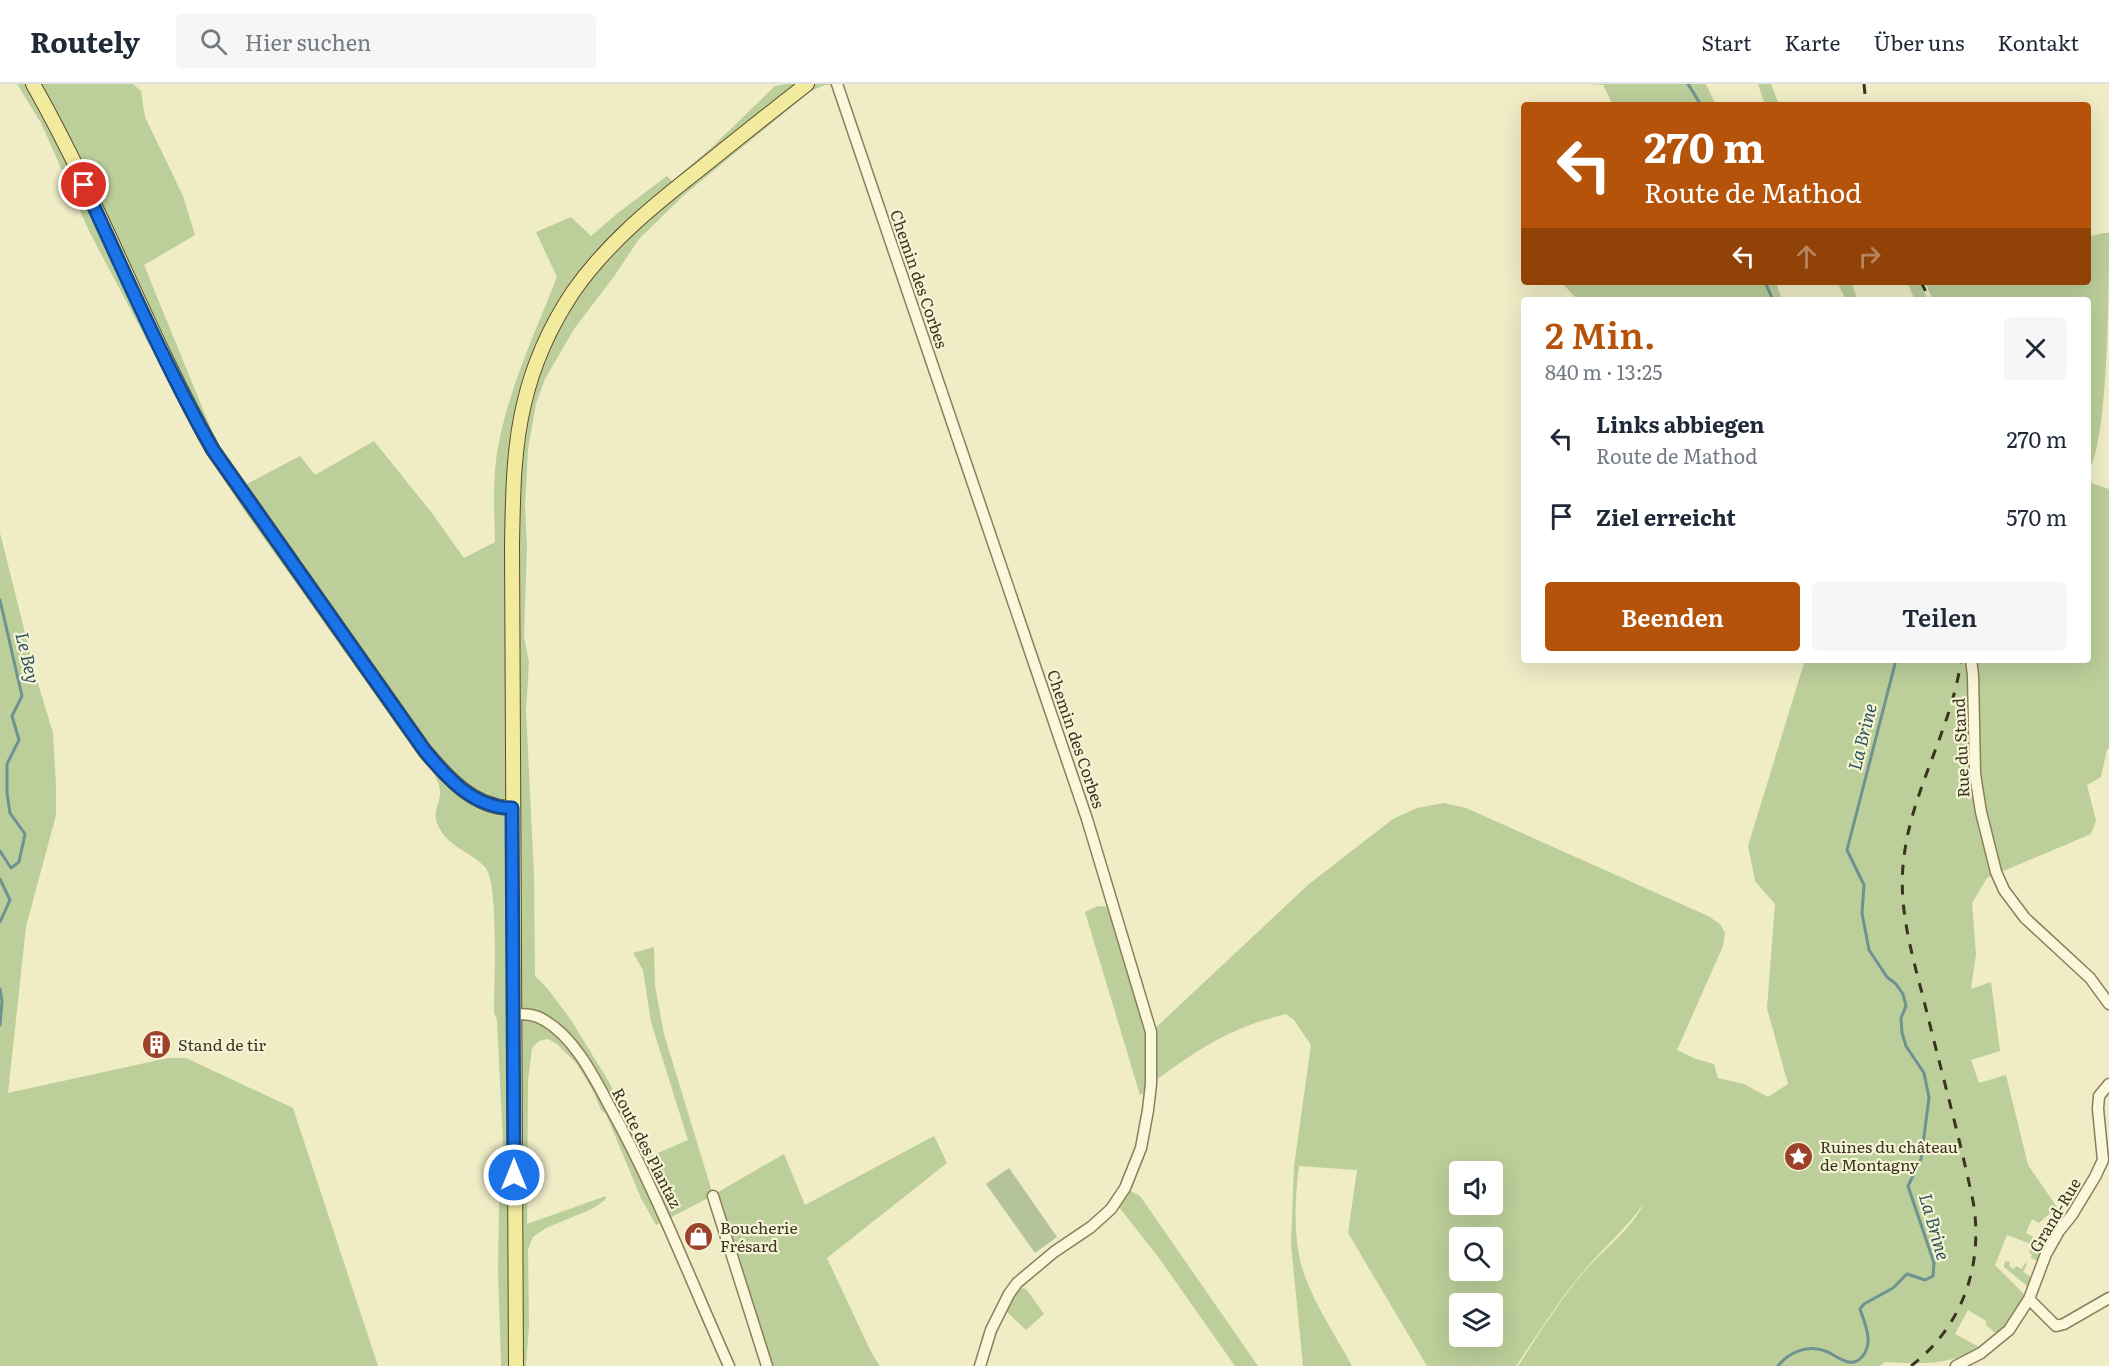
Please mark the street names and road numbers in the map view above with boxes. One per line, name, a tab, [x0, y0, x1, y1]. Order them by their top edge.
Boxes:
street label: Chemin des Corbes	[885, 206, 955, 351]
street label: Chemin des Corbes	[1042, 666, 1112, 811]
street label: Rue du Stand	[1945, 697, 1975, 799]
street label: Route des Plantaz	[607, 1083, 689, 1212]
street label: Grand-Rue	[2022, 1173, 2086, 1256]

